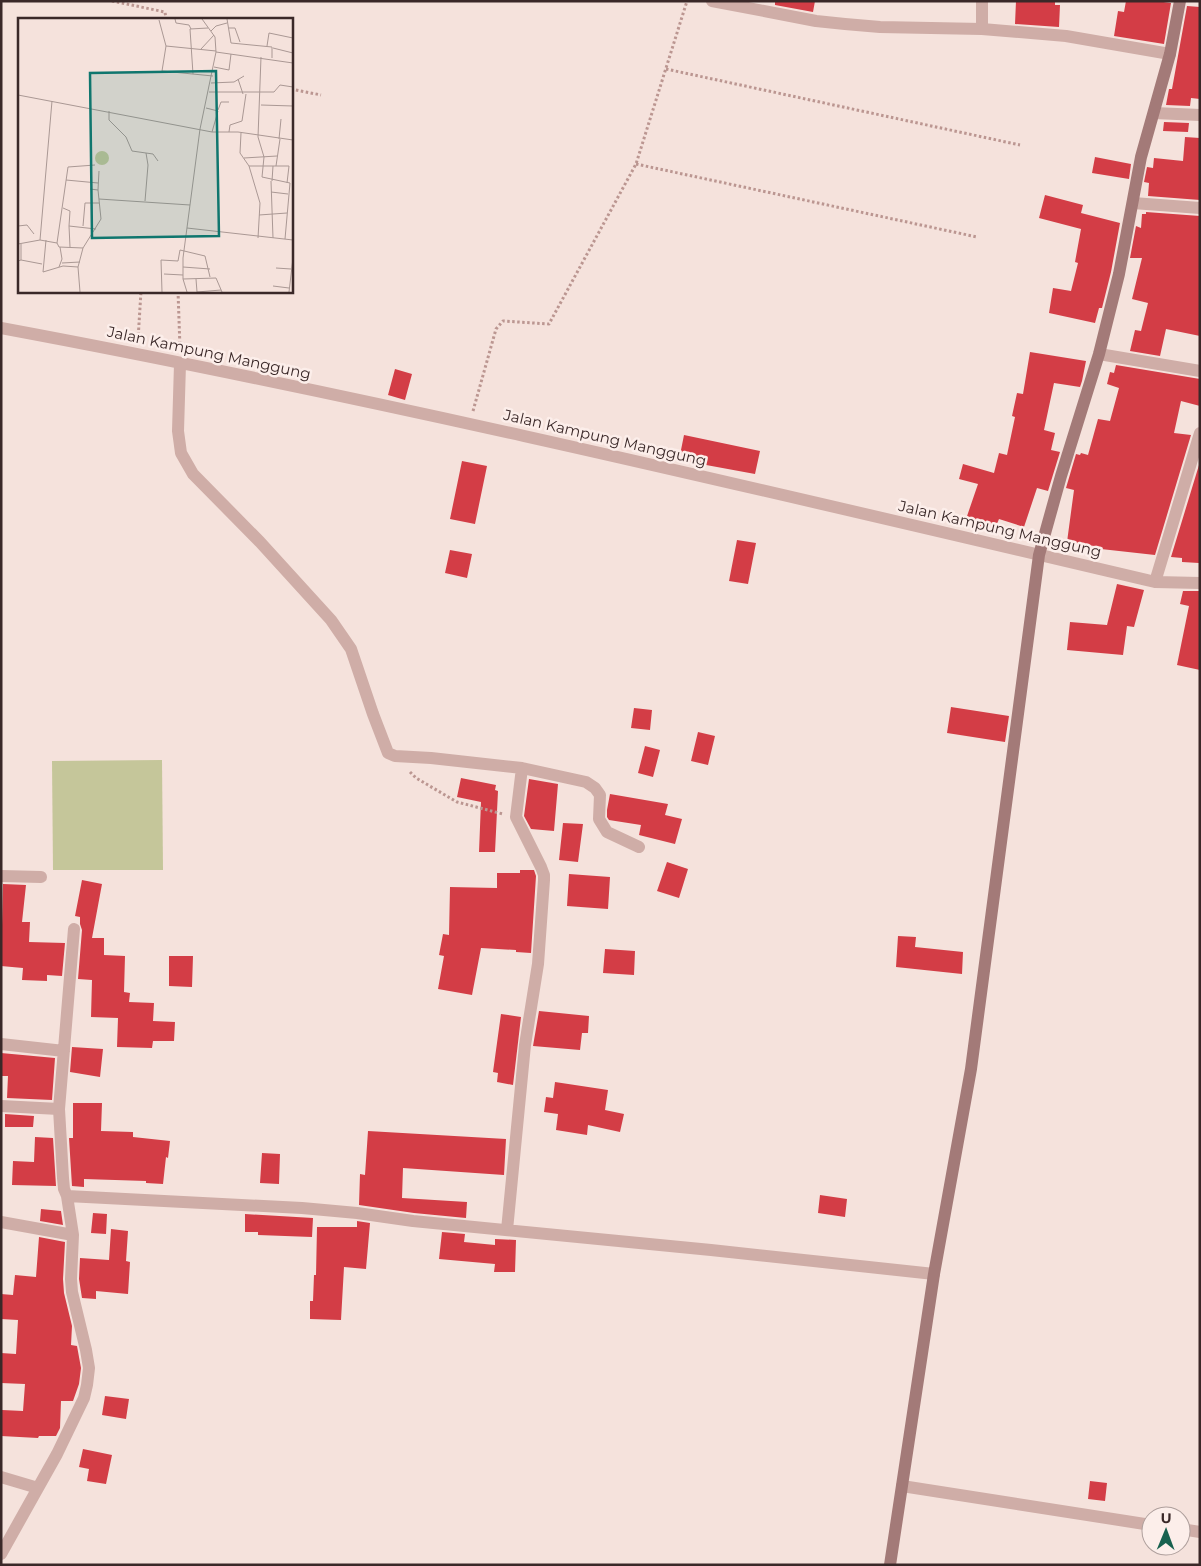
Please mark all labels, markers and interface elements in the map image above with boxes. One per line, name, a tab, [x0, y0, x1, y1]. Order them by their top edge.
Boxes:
inset map	[18, 18, 292, 292]
street label: Jalan Kampung Manggung	[105, 321, 313, 383]
street label: Jalan Kampung Manggung	[501, 405, 708, 470]
street label: Jalan Kampung Manggung	[896, 496, 1103, 561]
north arrow	[1141, 1506, 1191, 1556]
text: U	[1161, 1509, 1172, 1527]

